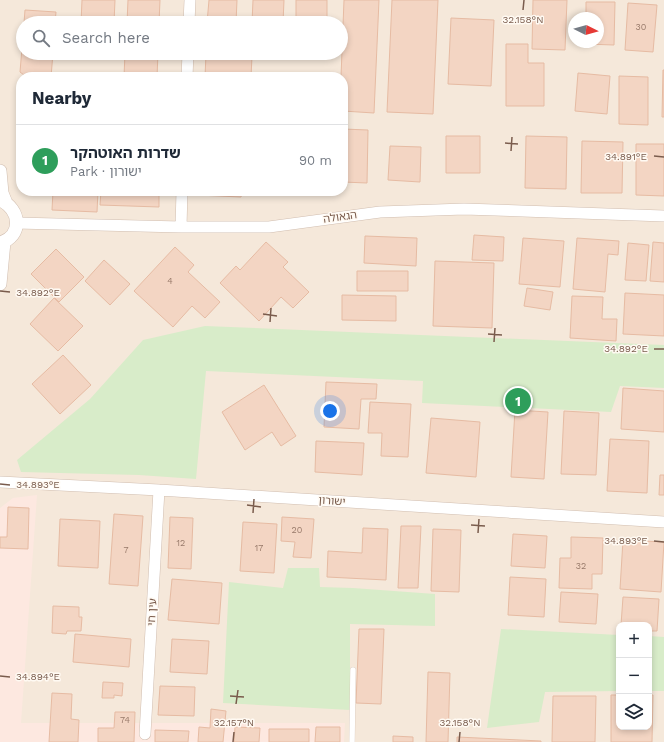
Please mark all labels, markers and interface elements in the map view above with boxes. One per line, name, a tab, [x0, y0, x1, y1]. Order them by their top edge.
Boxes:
north arrow	[568, 12, 604, 48]
text: 32.158°N	[503, 14, 543, 25]
search box	[16, 16, 348, 60]
house number: 30	[636, 22, 647, 32]
icon: search	[30, 27, 52, 49]
text: Search here	[62, 29, 150, 47]
text: Nearby	[32, 88, 91, 108]
text: שדרות האוטהקר	[70, 144, 181, 162]
text: 34.891°E	[605, 151, 647, 162]
text: 1	[42, 153, 48, 168]
text: 90 m	[299, 153, 332, 168]
text: Park · ישורון	[70, 164, 142, 179]
street label: הגאולה	[322, 208, 358, 226]
house number: 4	[167, 276, 173, 286]
text: 34.892°E	[16, 287, 60, 298]
text: 34.892°E	[604, 343, 648, 354]
pin: 1	[505, 386, 531, 416]
your location	[320, 401, 340, 421]
text: 34.893°E	[16, 479, 60, 490]
street label: ישורון	[318, 494, 346, 508]
house number: 20	[292, 525, 303, 535]
text: 34.893°E	[604, 535, 648, 546]
house number: 12	[177, 538, 185, 548]
house number: 17	[255, 543, 263, 553]
house number: 7	[123, 545, 129, 555]
house number: 32	[576, 561, 586, 571]
street label: עין חי	[145, 598, 159, 626]
map controls	[616, 622, 652, 730]
button: +	[616, 622, 652, 658]
button: −	[616, 658, 652, 694]
text: 34.894°E	[16, 671, 60, 682]
button: layers	[616, 694, 652, 730]
house number: 74	[120, 715, 130, 725]
text: 32.157°N	[214, 717, 254, 728]
text: 32.158°N	[440, 717, 480, 728]

